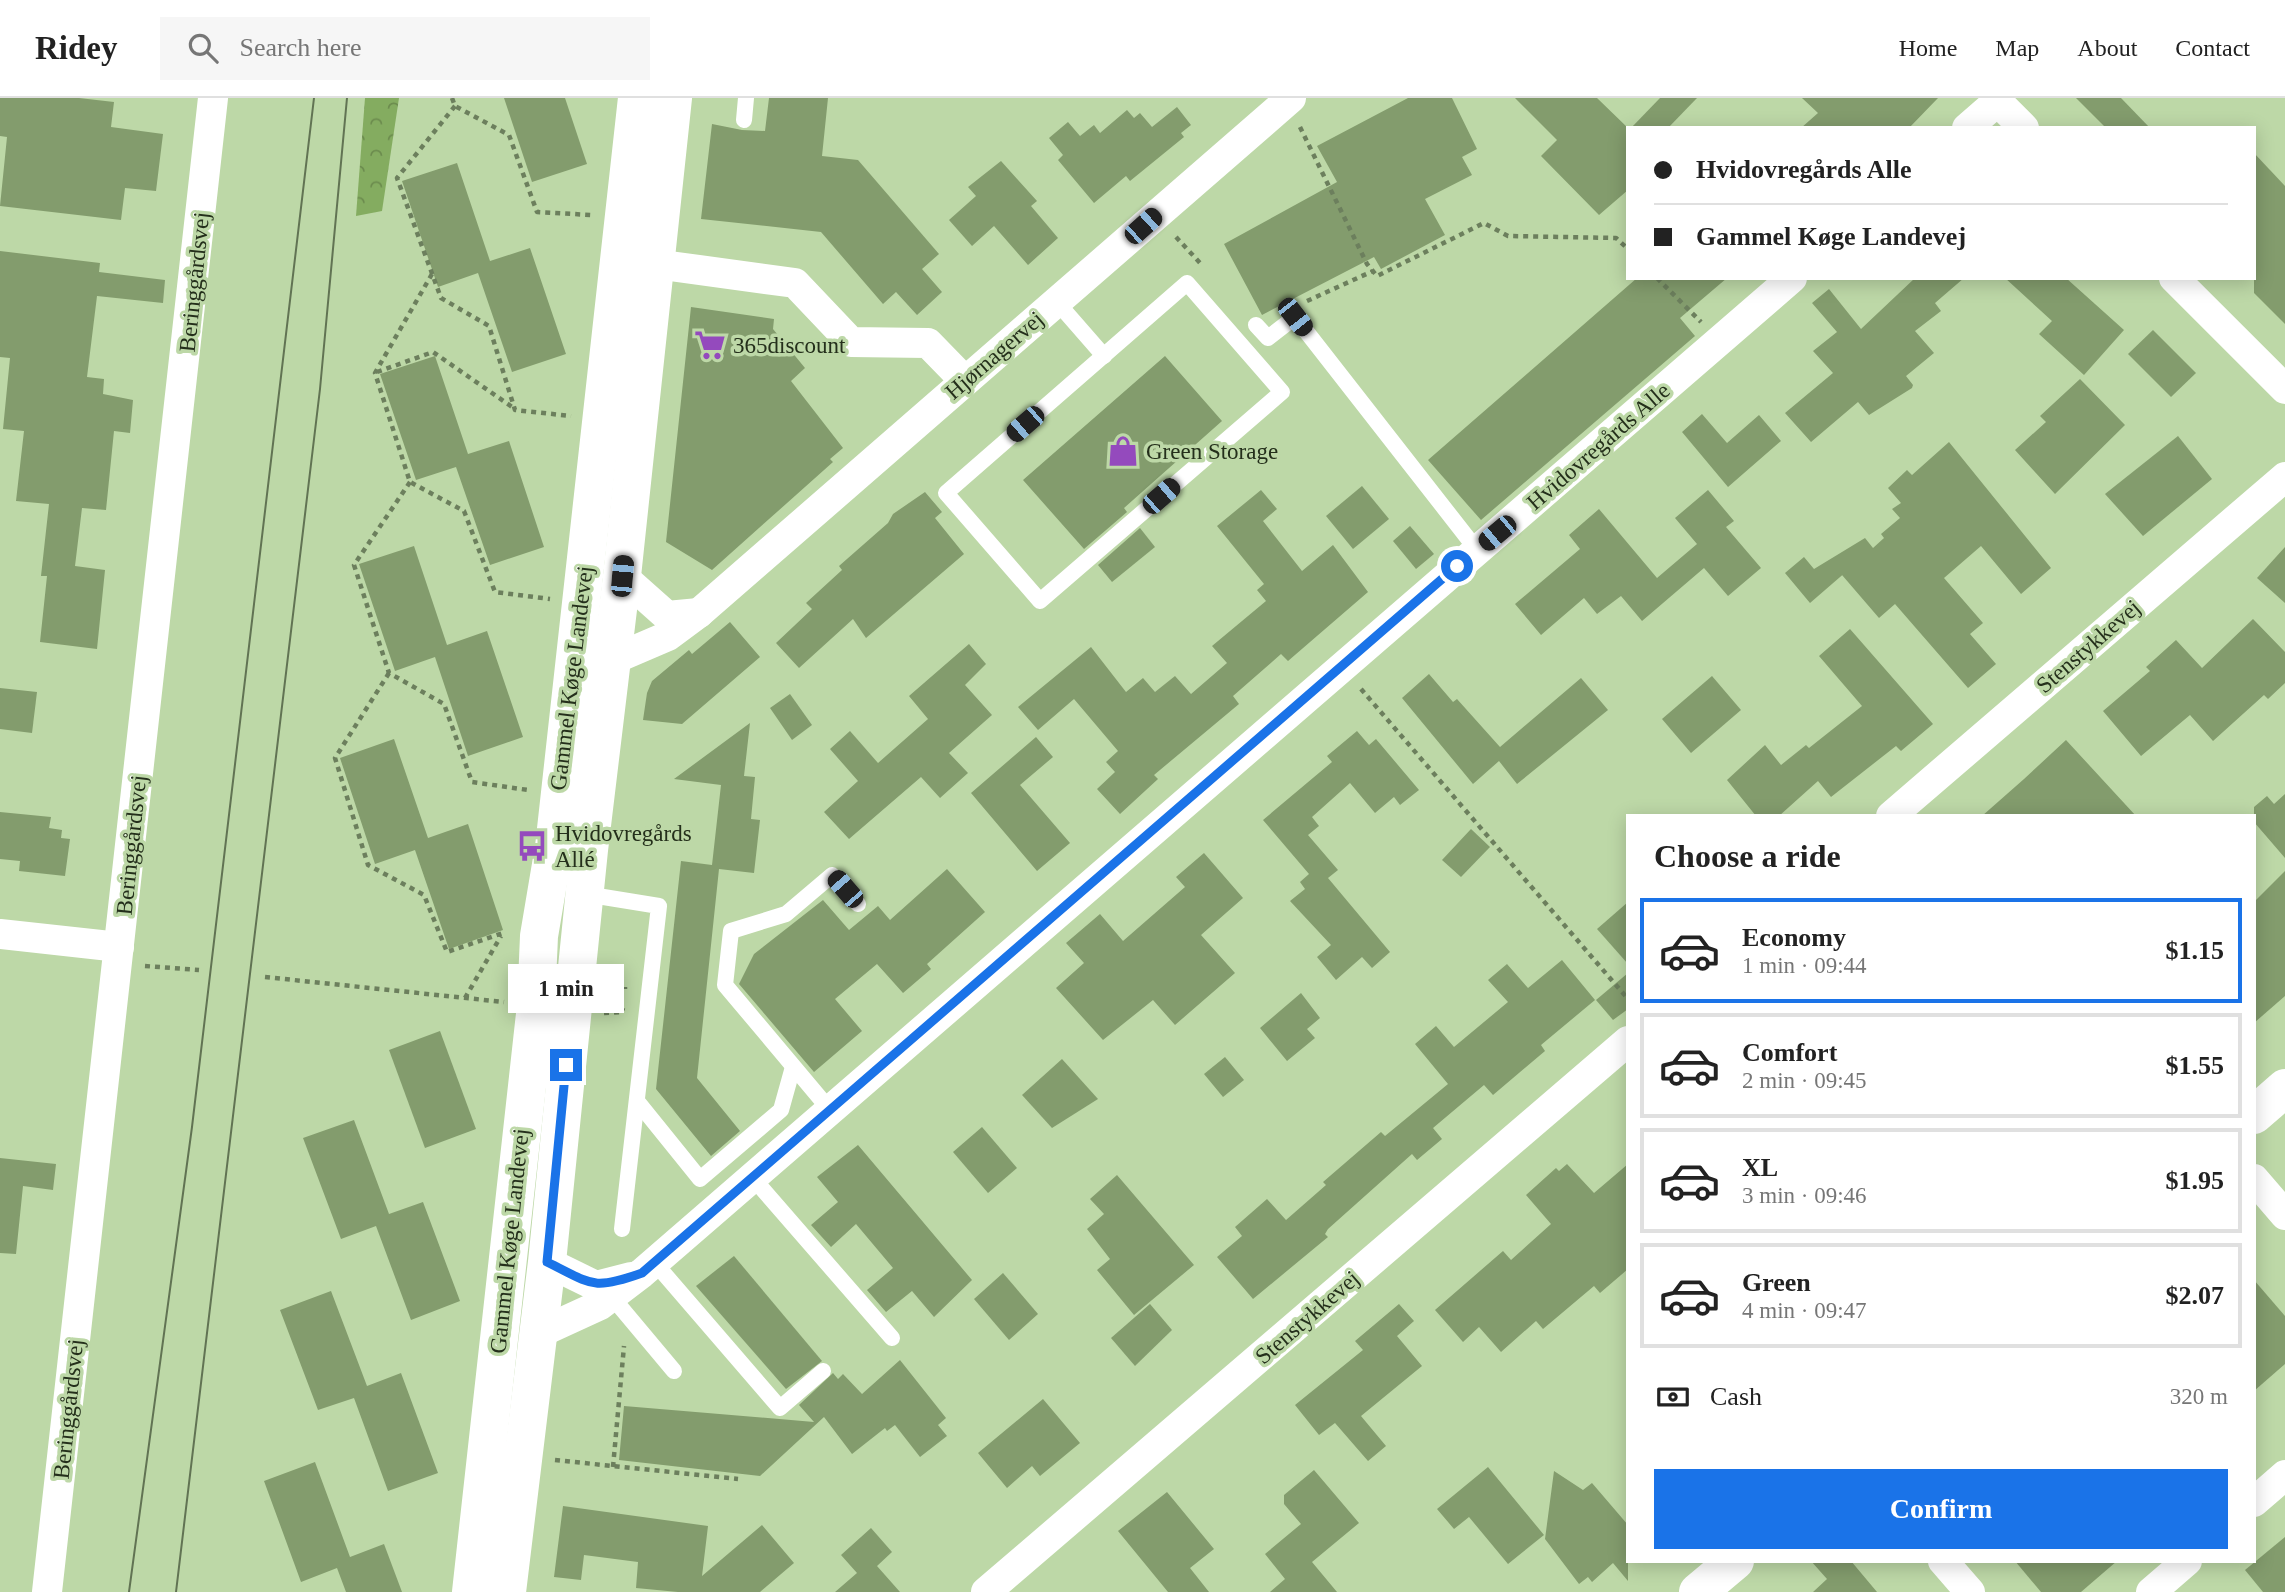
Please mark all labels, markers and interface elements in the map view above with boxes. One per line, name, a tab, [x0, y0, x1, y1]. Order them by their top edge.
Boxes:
search box	[160, 17, 650, 80]
icon: search	[184, 29, 222, 67]
text: Ridey	[35, 30, 118, 66]
text: Search here	[240, 33, 361, 62]
text: Home	[1899, 35, 1957, 61]
text: Map	[1995, 35, 2039, 61]
text: About	[2077, 35, 2137, 61]
text: Contact	[2175, 35, 2250, 61]
text: Hvidovregårds Alle	[1696, 155, 1911, 184]
car	[1121, 204, 1166, 248]
street label: Beringgårdsvej	[175, 211, 214, 353]
text: Gammel Køge Landevej	[1696, 222, 1966, 251]
car	[1274, 294, 1317, 340]
street label: Hjørnagervej	[940, 306, 1048, 405]
supermarket icon: 365discount	[693, 328, 727, 362]
place label: 365discount	[733, 333, 846, 358]
street label: Hvidovregårds Alle	[1522, 378, 1675, 515]
car	[1003, 402, 1048, 446]
shop icon: Green Storage	[1106, 434, 1140, 468]
place label: Green Storage	[1146, 439, 1278, 464]
car	[1139, 474, 1184, 518]
car	[1475, 511, 1520, 555]
route start	[1441, 550, 1473, 582]
car	[610, 554, 635, 598]
street label: Gammel Køge Landevej	[545, 564, 598, 792]
street label: Stenstykkevej	[2031, 595, 2145, 698]
street label: Beringgårdsvej	[112, 774, 151, 916]
place label: Hvidovregårds Allé	[555, 821, 692, 872]
bus stop icon: Hvidovregårds Allé	[515, 829, 549, 863]
text: Choose a ride	[1654, 838, 1841, 874]
car	[824, 866, 867, 912]
icon: car	[1658, 919, 1721, 982]
text: Economy	[1742, 923, 1846, 952]
text: $1.15	[2166, 936, 2224, 965]
text: 1 min · 09:44	[1742, 953, 1867, 978]
callout: 1 min	[508, 964, 624, 1012]
text: 1 min	[538, 976, 594, 1001]
icon: car	[1658, 1034, 1721, 1097]
text: Comfort	[1742, 1038, 1837, 1067]
route end	[550, 1049, 582, 1081]
text: $1.55	[2166, 1051, 2224, 1080]
text: 2 min · 09:45	[1742, 1068, 1867, 1093]
street label: Gammel Køge Landevej	[485, 1127, 534, 1355]
icon: car	[1658, 1149, 1721, 1212]
text: XL	[1742, 1153, 1778, 1182]
text: $1.95	[2166, 1166, 2224, 1195]
text: 3 min · 09:46	[1742, 1183, 1867, 1208]
icon: car	[1658, 1264, 1721, 1327]
street label: Stenstykkevej	[1250, 1266, 1364, 1369]
text: Green	[1742, 1268, 1811, 1297]
text: $2.07	[2166, 1281, 2224, 1310]
text: 4 min · 09:47	[1742, 1298, 1867, 1323]
street label: Beringgårdsvej	[49, 1338, 88, 1480]
icon: cash	[1654, 1378, 1692, 1416]
text: Cash	[1710, 1382, 1762, 1411]
text: 320 m	[2170, 1384, 2228, 1409]
button: Confirm	[1654, 1469, 2228, 1549]

